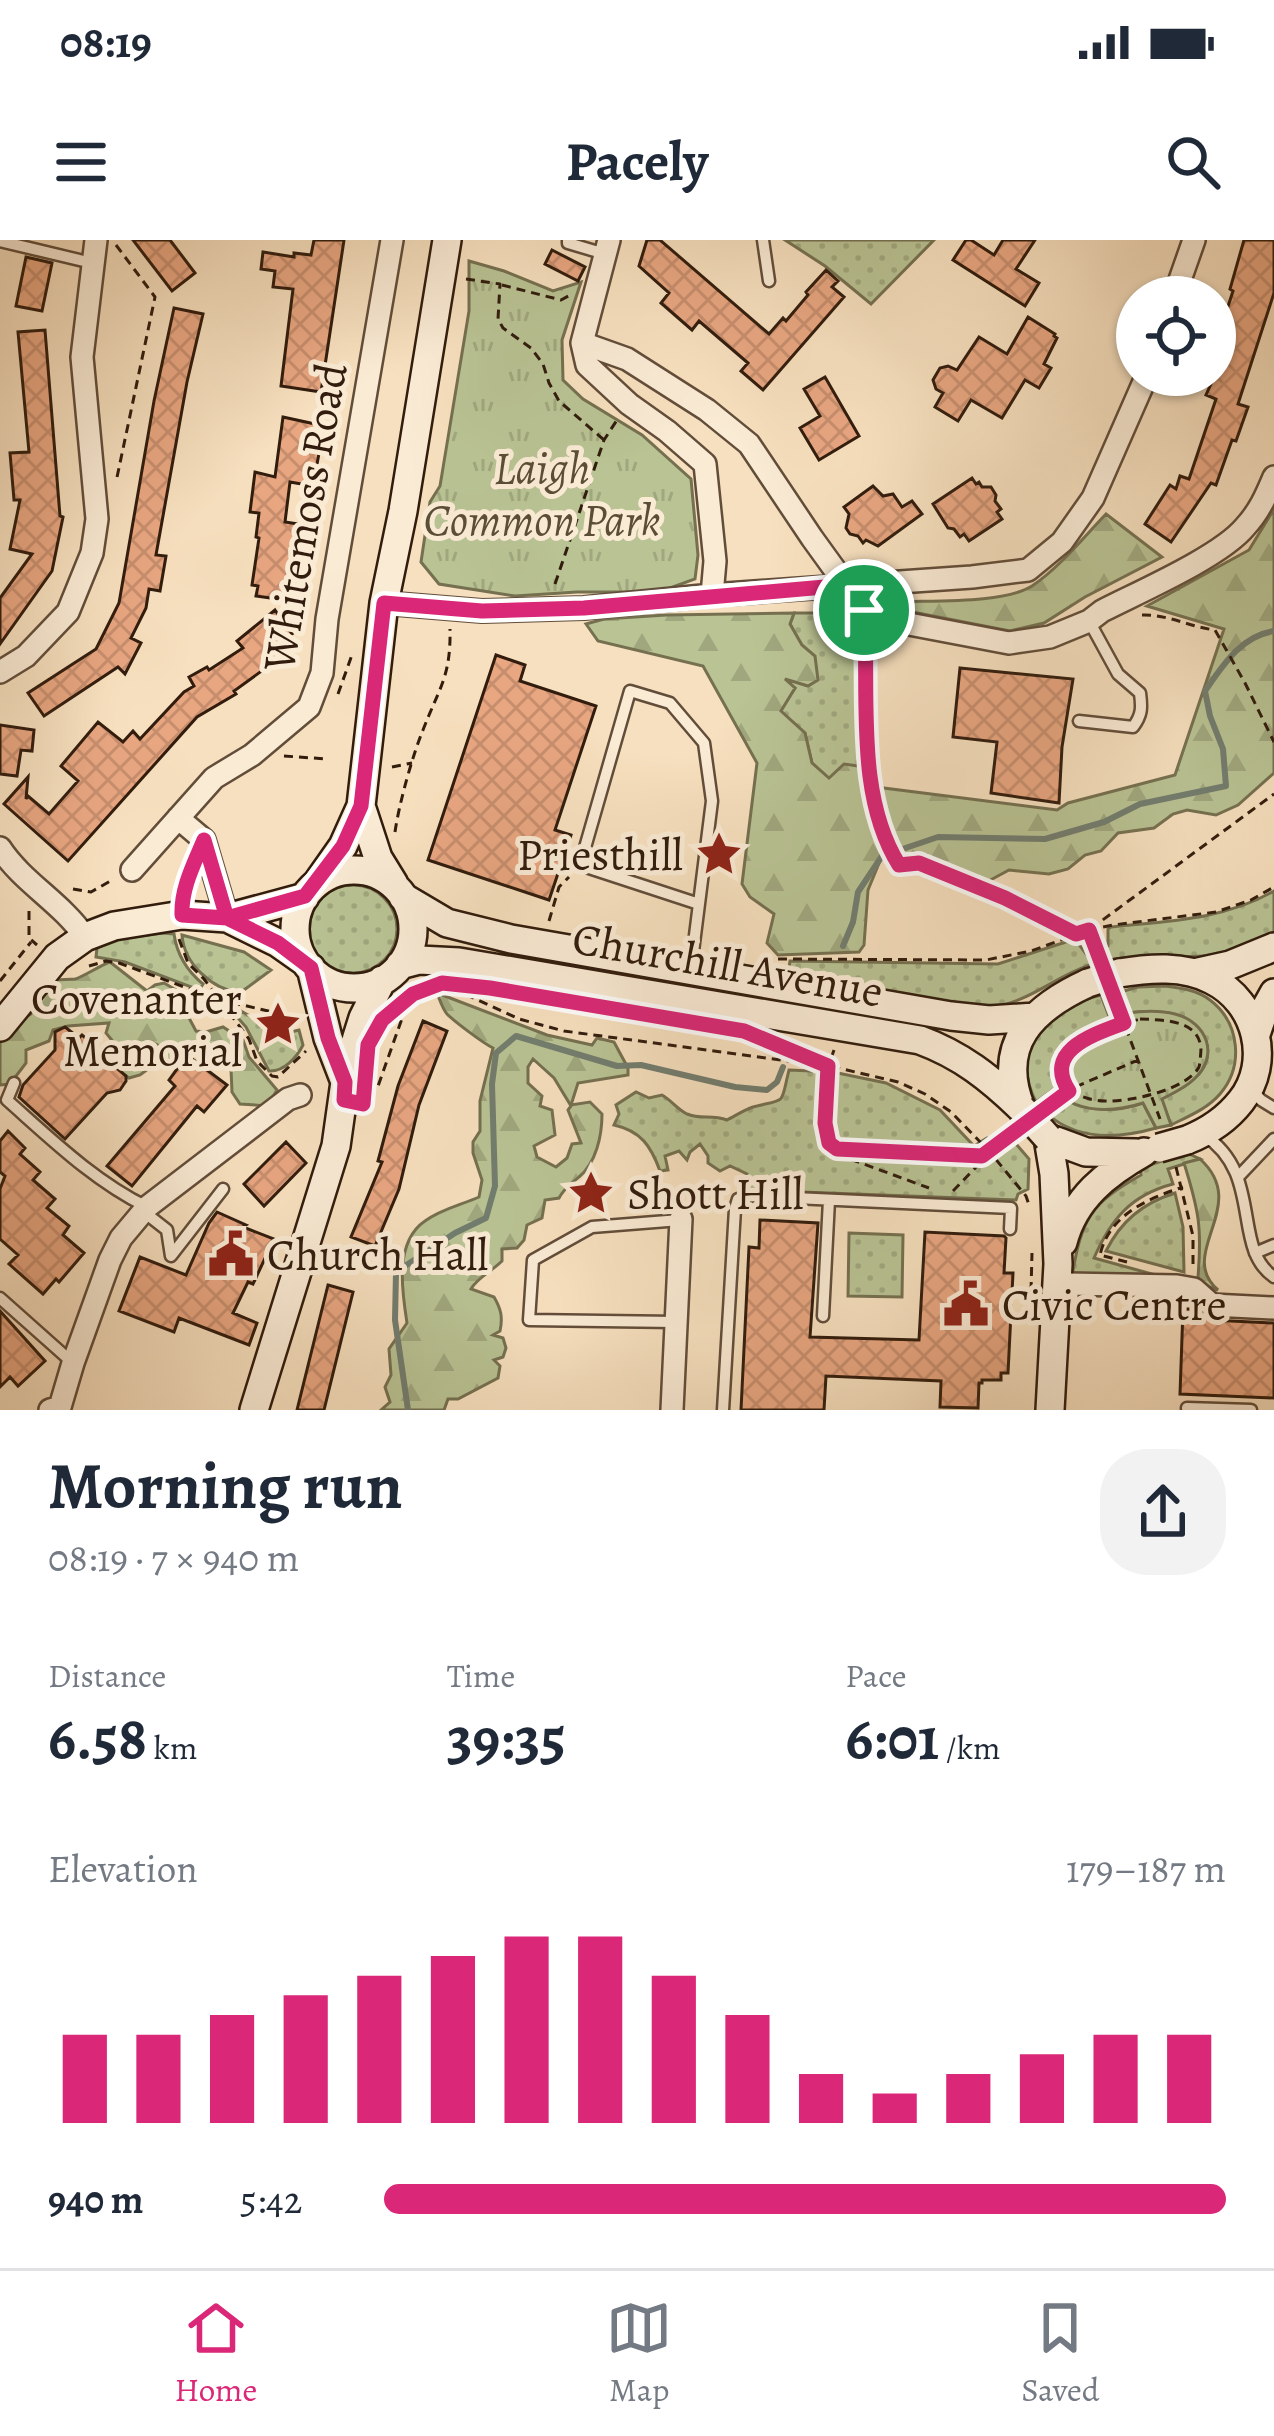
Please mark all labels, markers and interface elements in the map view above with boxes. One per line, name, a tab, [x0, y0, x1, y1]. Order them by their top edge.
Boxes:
text: 08:19	[60, 11, 152, 73]
text: Pacely	[566, 125, 708, 199]
icon: menu	[48, 129, 114, 195]
icon: search	[1160, 129, 1226, 195]
map controls	[1116, 276, 1236, 396]
button: locate	[1116, 276, 1236, 396]
street label: Whitemoss Road	[247, 357, 363, 677]
park label: Laigh Common Park	[424, 437, 660, 551]
pin	[813, 559, 915, 661]
icon: arrive	[831, 577, 897, 643]
place label: Priesthill	[517, 824, 683, 886]
place icon: Priesthill	[694, 829, 744, 879]
street label: Churchill Avenue	[568, 907, 888, 1023]
place label: Covenanter Memorial	[31, 968, 242, 1082]
place icon: Covenanter Memorial	[253, 999, 303, 1049]
place label: Shott Hill	[627, 1163, 804, 1225]
place icon: Shott Hill	[566, 1168, 616, 1218]
place label: Church Hall	[267, 1224, 488, 1286]
public building icon: Church Hall	[206, 1229, 256, 1279]
place label: Civic Centre	[1002, 1274, 1227, 1336]
public building icon: Civic Centre	[941, 1279, 991, 1329]
text: Morning run	[48, 1441, 403, 1531]
button: share	[1100, 1449, 1226, 1575]
text: 08:19 · 7 × 940 m	[48, 1531, 299, 1584]
text: Distance	[48, 1653, 166, 1698]
text: Time	[447, 1653, 515, 1698]
text: Pace	[845, 1653, 907, 1698]
text: 6.58	[48, 1698, 147, 1780]
text: 39:35	[447, 1698, 566, 1780]
text: 6:01	[845, 1698, 939, 1780]
text: km	[147, 1725, 197, 1770]
text: /km	[939, 1725, 1001, 1770]
text: Elevation	[48, 1842, 198, 1895]
text: 179–187 m	[1066, 1842, 1226, 1895]
text: 940 m	[48, 2173, 143, 2226]
text: 5:42	[240, 2173, 302, 2226]
tab: Home	[174, 2295, 257, 2412]
tab: Map	[606, 2295, 672, 2412]
tab: Saved	[1021, 2295, 1100, 2412]

